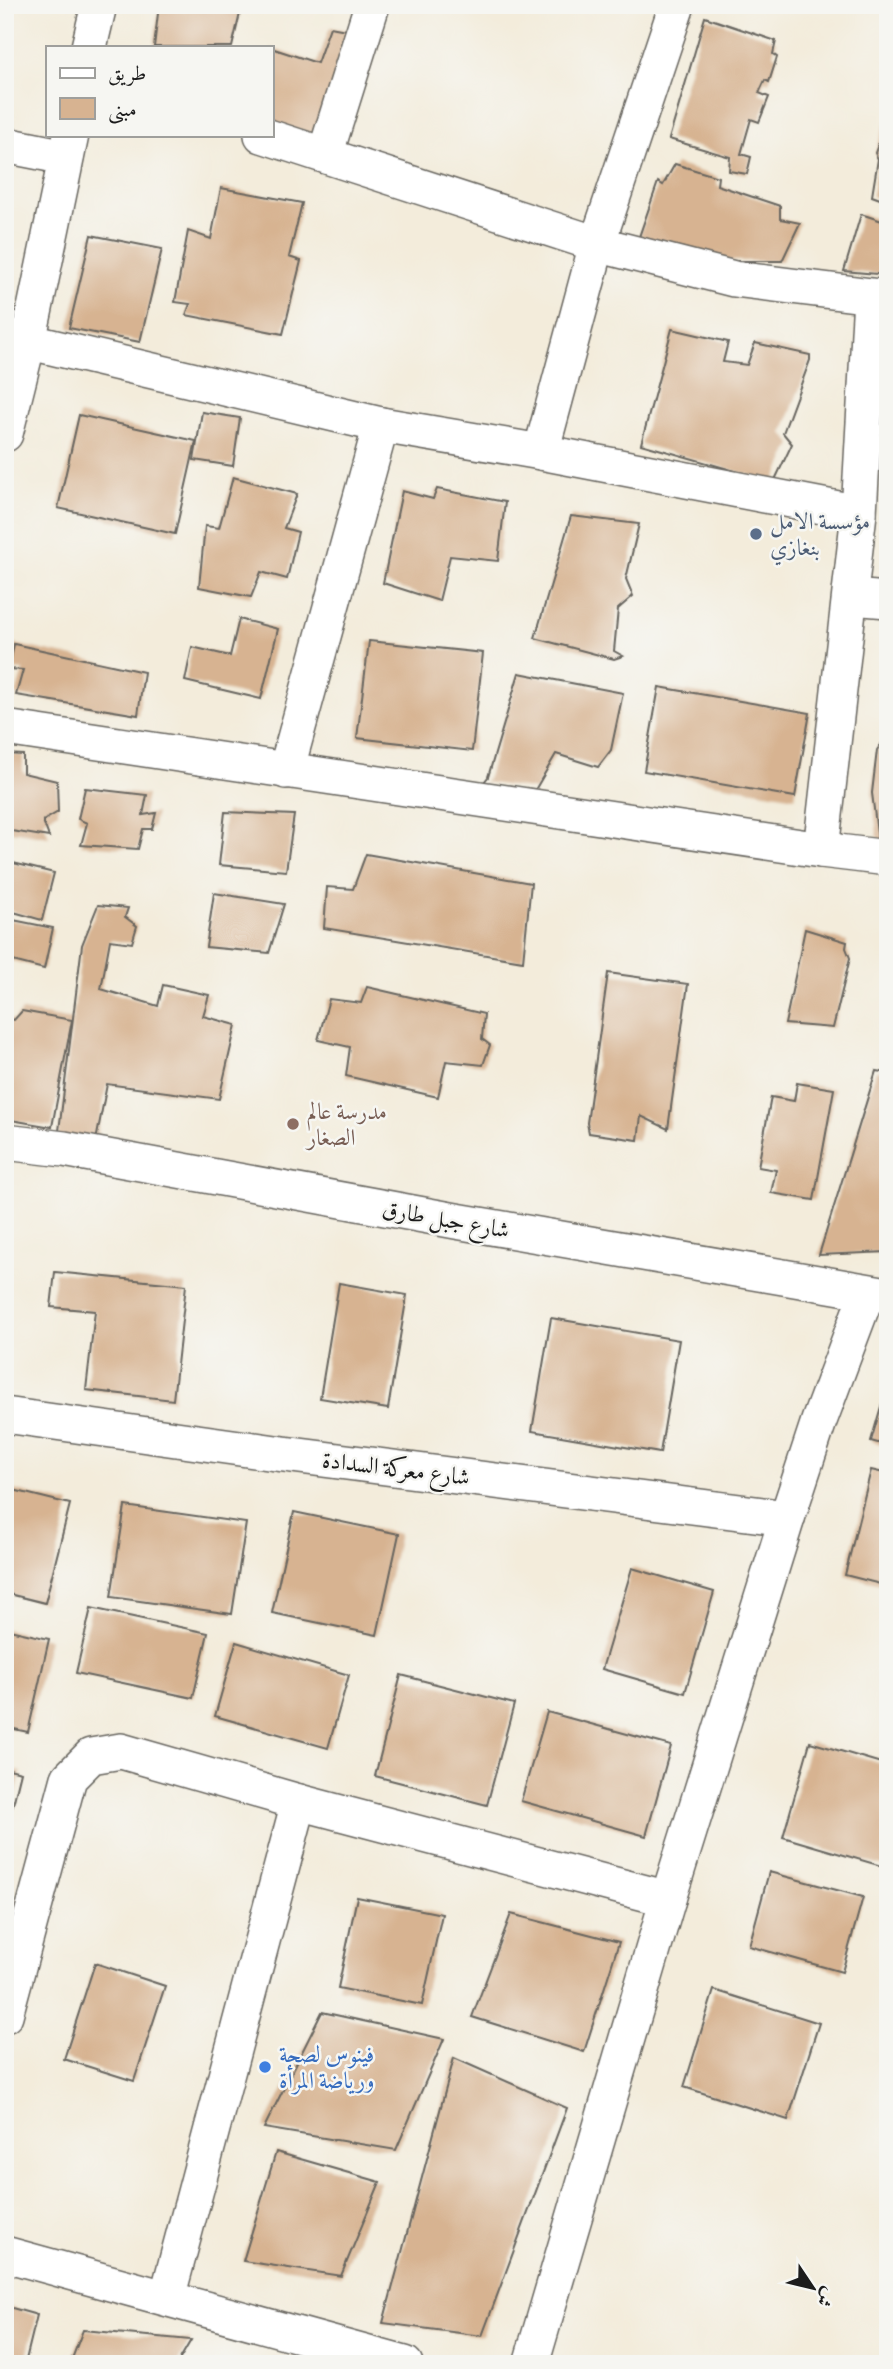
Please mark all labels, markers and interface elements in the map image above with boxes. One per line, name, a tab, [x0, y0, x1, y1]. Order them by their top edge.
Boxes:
legend	[46, 46, 273, 136]
text: طريق	[108, 61, 146, 86]
text: مبنى	[108, 97, 137, 124]
place label: مؤسسة الامل بنغازي	[770, 508, 870, 566]
marker: مؤسسة الامل بنغازي	[748, 526, 764, 542]
place label: مدرسة عالم الصغار	[305, 1098, 387, 1151]
marker: مدرسة عالم الصغار	[285, 1116, 301, 1132]
street label: شارع جبل طارق	[379, 1195, 512, 1250]
street label: شارع معركة السدادة	[320, 1445, 471, 1497]
place label: فينوس لصحة ورياضة المرأة	[279, 2041, 374, 2095]
marker: فينوس لصحة ورياضة المرأة	[257, 2059, 273, 2075]
north arrow	[778, 2254, 848, 2324]
text: ش	[812, 2283, 841, 2311]

